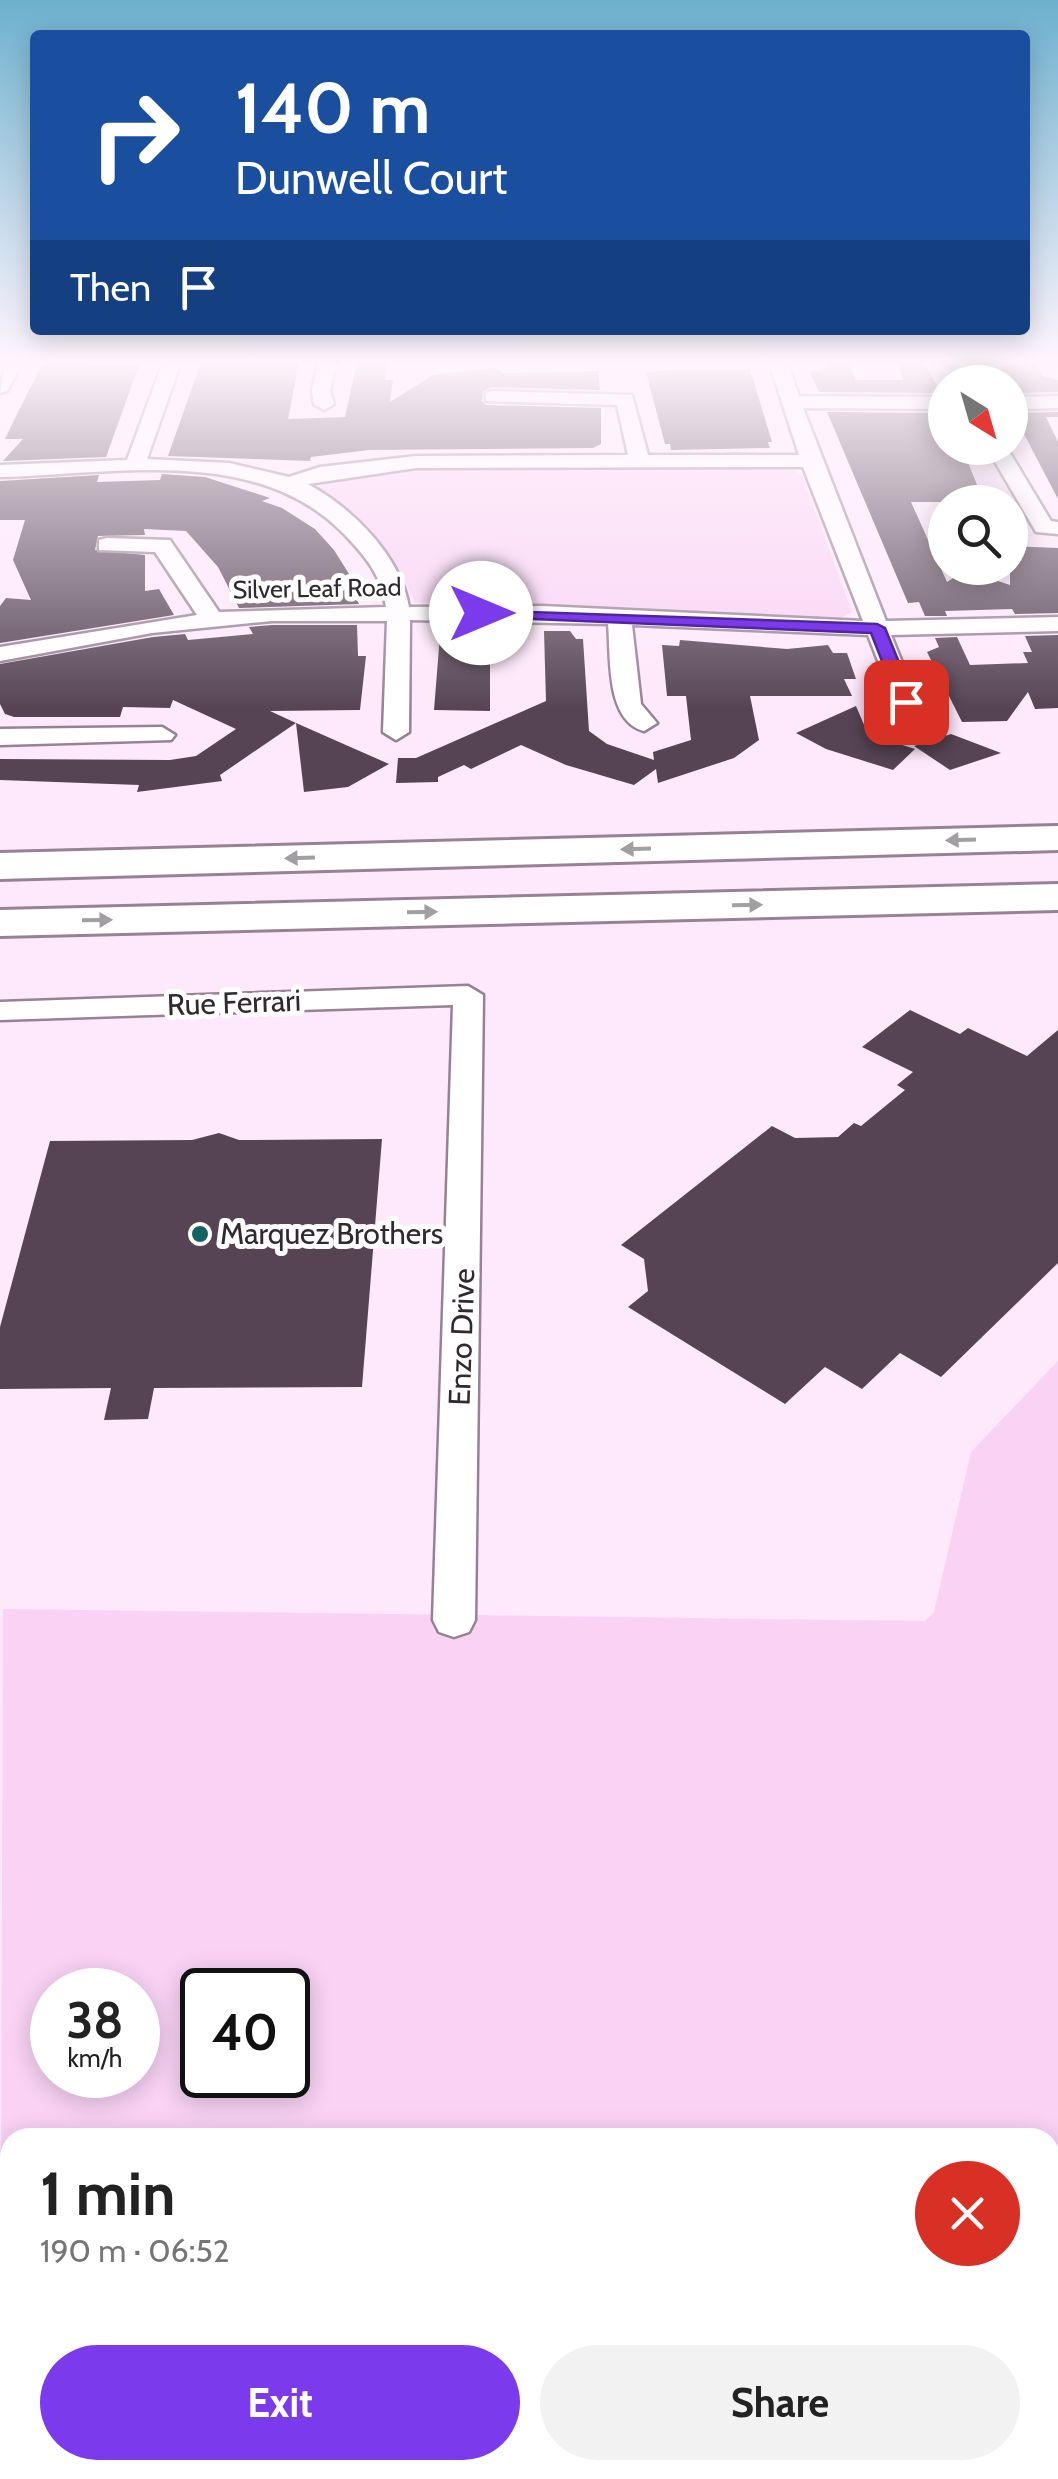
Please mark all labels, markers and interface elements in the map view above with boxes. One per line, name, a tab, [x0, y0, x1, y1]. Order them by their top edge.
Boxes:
text: 140 m	[235, 65, 430, 151]
icon: right	[70, 70, 200, 200]
text: Dunwell Court	[235, 151, 507, 205]
icon: arrive	[171, 260, 226, 315]
text: Then	[70, 264, 151, 311]
north arrow	[928, 365, 1028, 465]
map controls	[928, 365, 1028, 585]
button: search	[928, 485, 1028, 585]
position arrow	[429, 561, 533, 665]
street label: Silver Leaf Road	[232, 572, 402, 604]
pin	[864, 660, 949, 745]
icon: arrive	[879, 675, 934, 730]
one-way arrow	[944, 833, 976, 849]
one-way arrow	[619, 841, 651, 857]
one-way arrow	[284, 850, 316, 866]
one-way arrow	[732, 896, 764, 912]
one-way arrow	[407, 904, 439, 920]
one-way arrow	[82, 912, 114, 928]
street label: Rue Ferrari	[166, 982, 302, 1023]
place label: Marquez Brothers	[220, 1215, 443, 1252]
marker: Marquez Brothers	[189, 1223, 211, 1245]
street label: Enzo Drive	[441, 1268, 482, 1406]
speed limit sign: 40	[180, 1968, 310, 2098]
text: 38	[66, 1990, 124, 2051]
text: km/h	[68, 2043, 122, 2073]
text: 1 min	[40, 2157, 175, 2230]
button: close	[915, 2161, 1020, 2266]
text: 190 m · 06:52	[40, 2231, 229, 2270]
button: Exit	[40, 2345, 520, 2460]
button: Share	[540, 2345, 1020, 2460]

